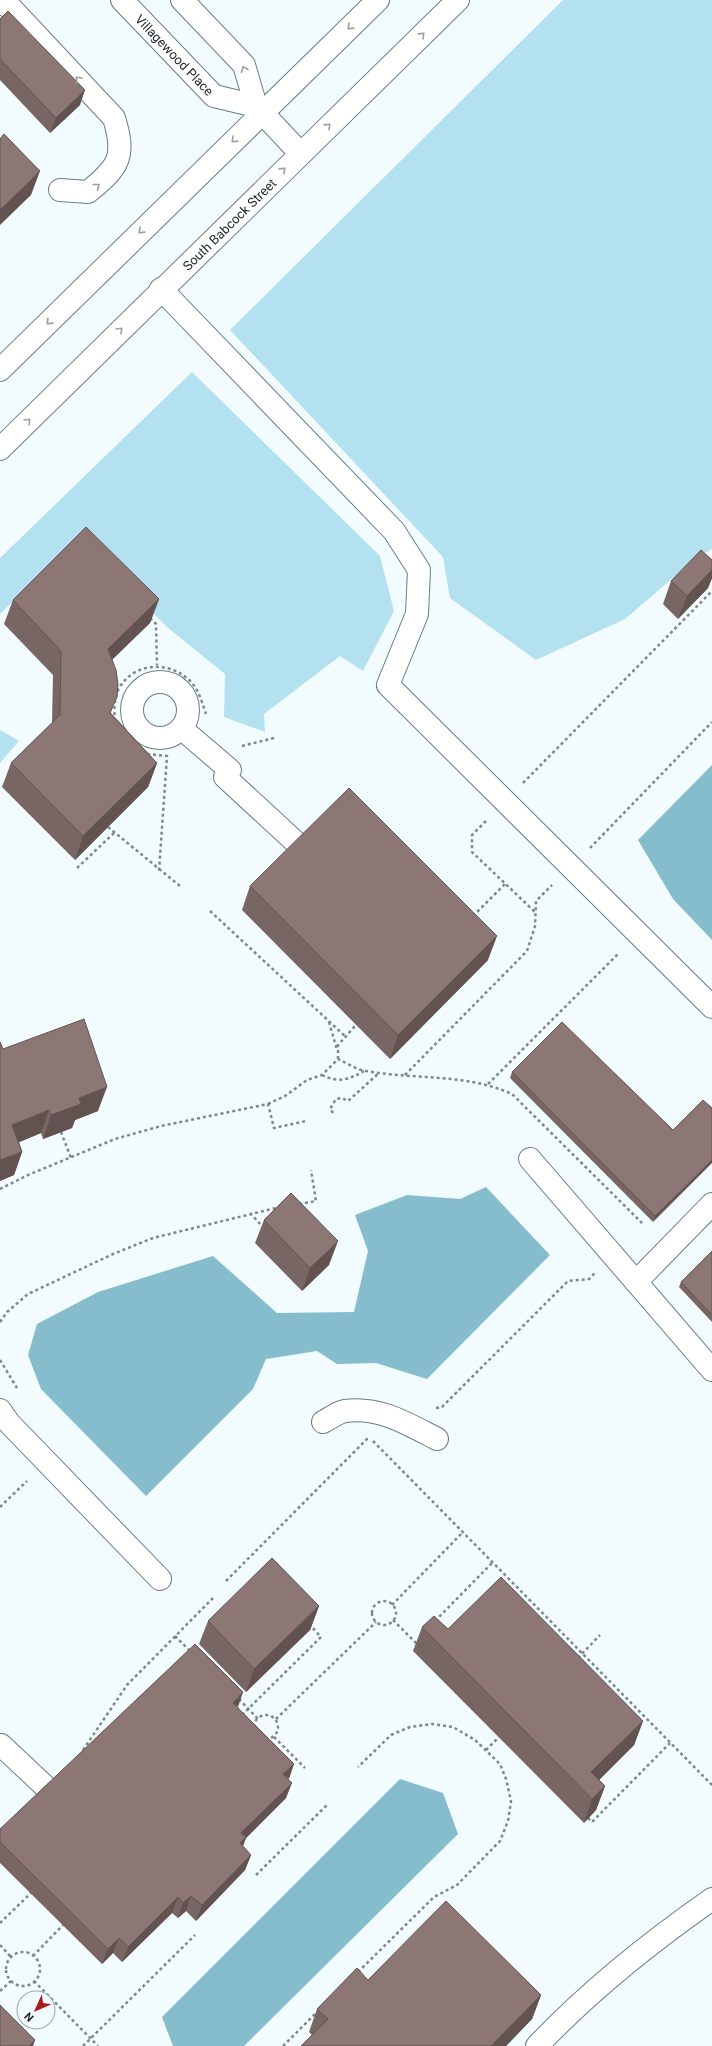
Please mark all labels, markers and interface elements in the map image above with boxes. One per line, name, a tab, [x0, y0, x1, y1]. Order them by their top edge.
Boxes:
street label: Villagewood Place	[132, 12, 217, 99]
one-way arrow	[347, 22, 355, 30]
one-way arrow	[417, 33, 425, 40]
one-way arrow	[241, 66, 249, 73]
one-way arrow	[75, 76, 83, 84]
one-way arrow	[323, 123, 331, 131]
one-way arrow	[231, 135, 239, 143]
one-way arrow	[278, 167, 286, 175]
street label: South Babcock Street	[180, 176, 279, 274]
one-way arrow	[92, 183, 99, 190]
one-way arrow	[139, 226, 146, 233]
one-way arrow	[46, 317, 54, 325]
one-way arrow	[115, 327, 123, 335]
one-way arrow	[23, 418, 31, 426]
north arrow	[16, 1990, 56, 2030]
text: N	[22, 2009, 37, 2024]

